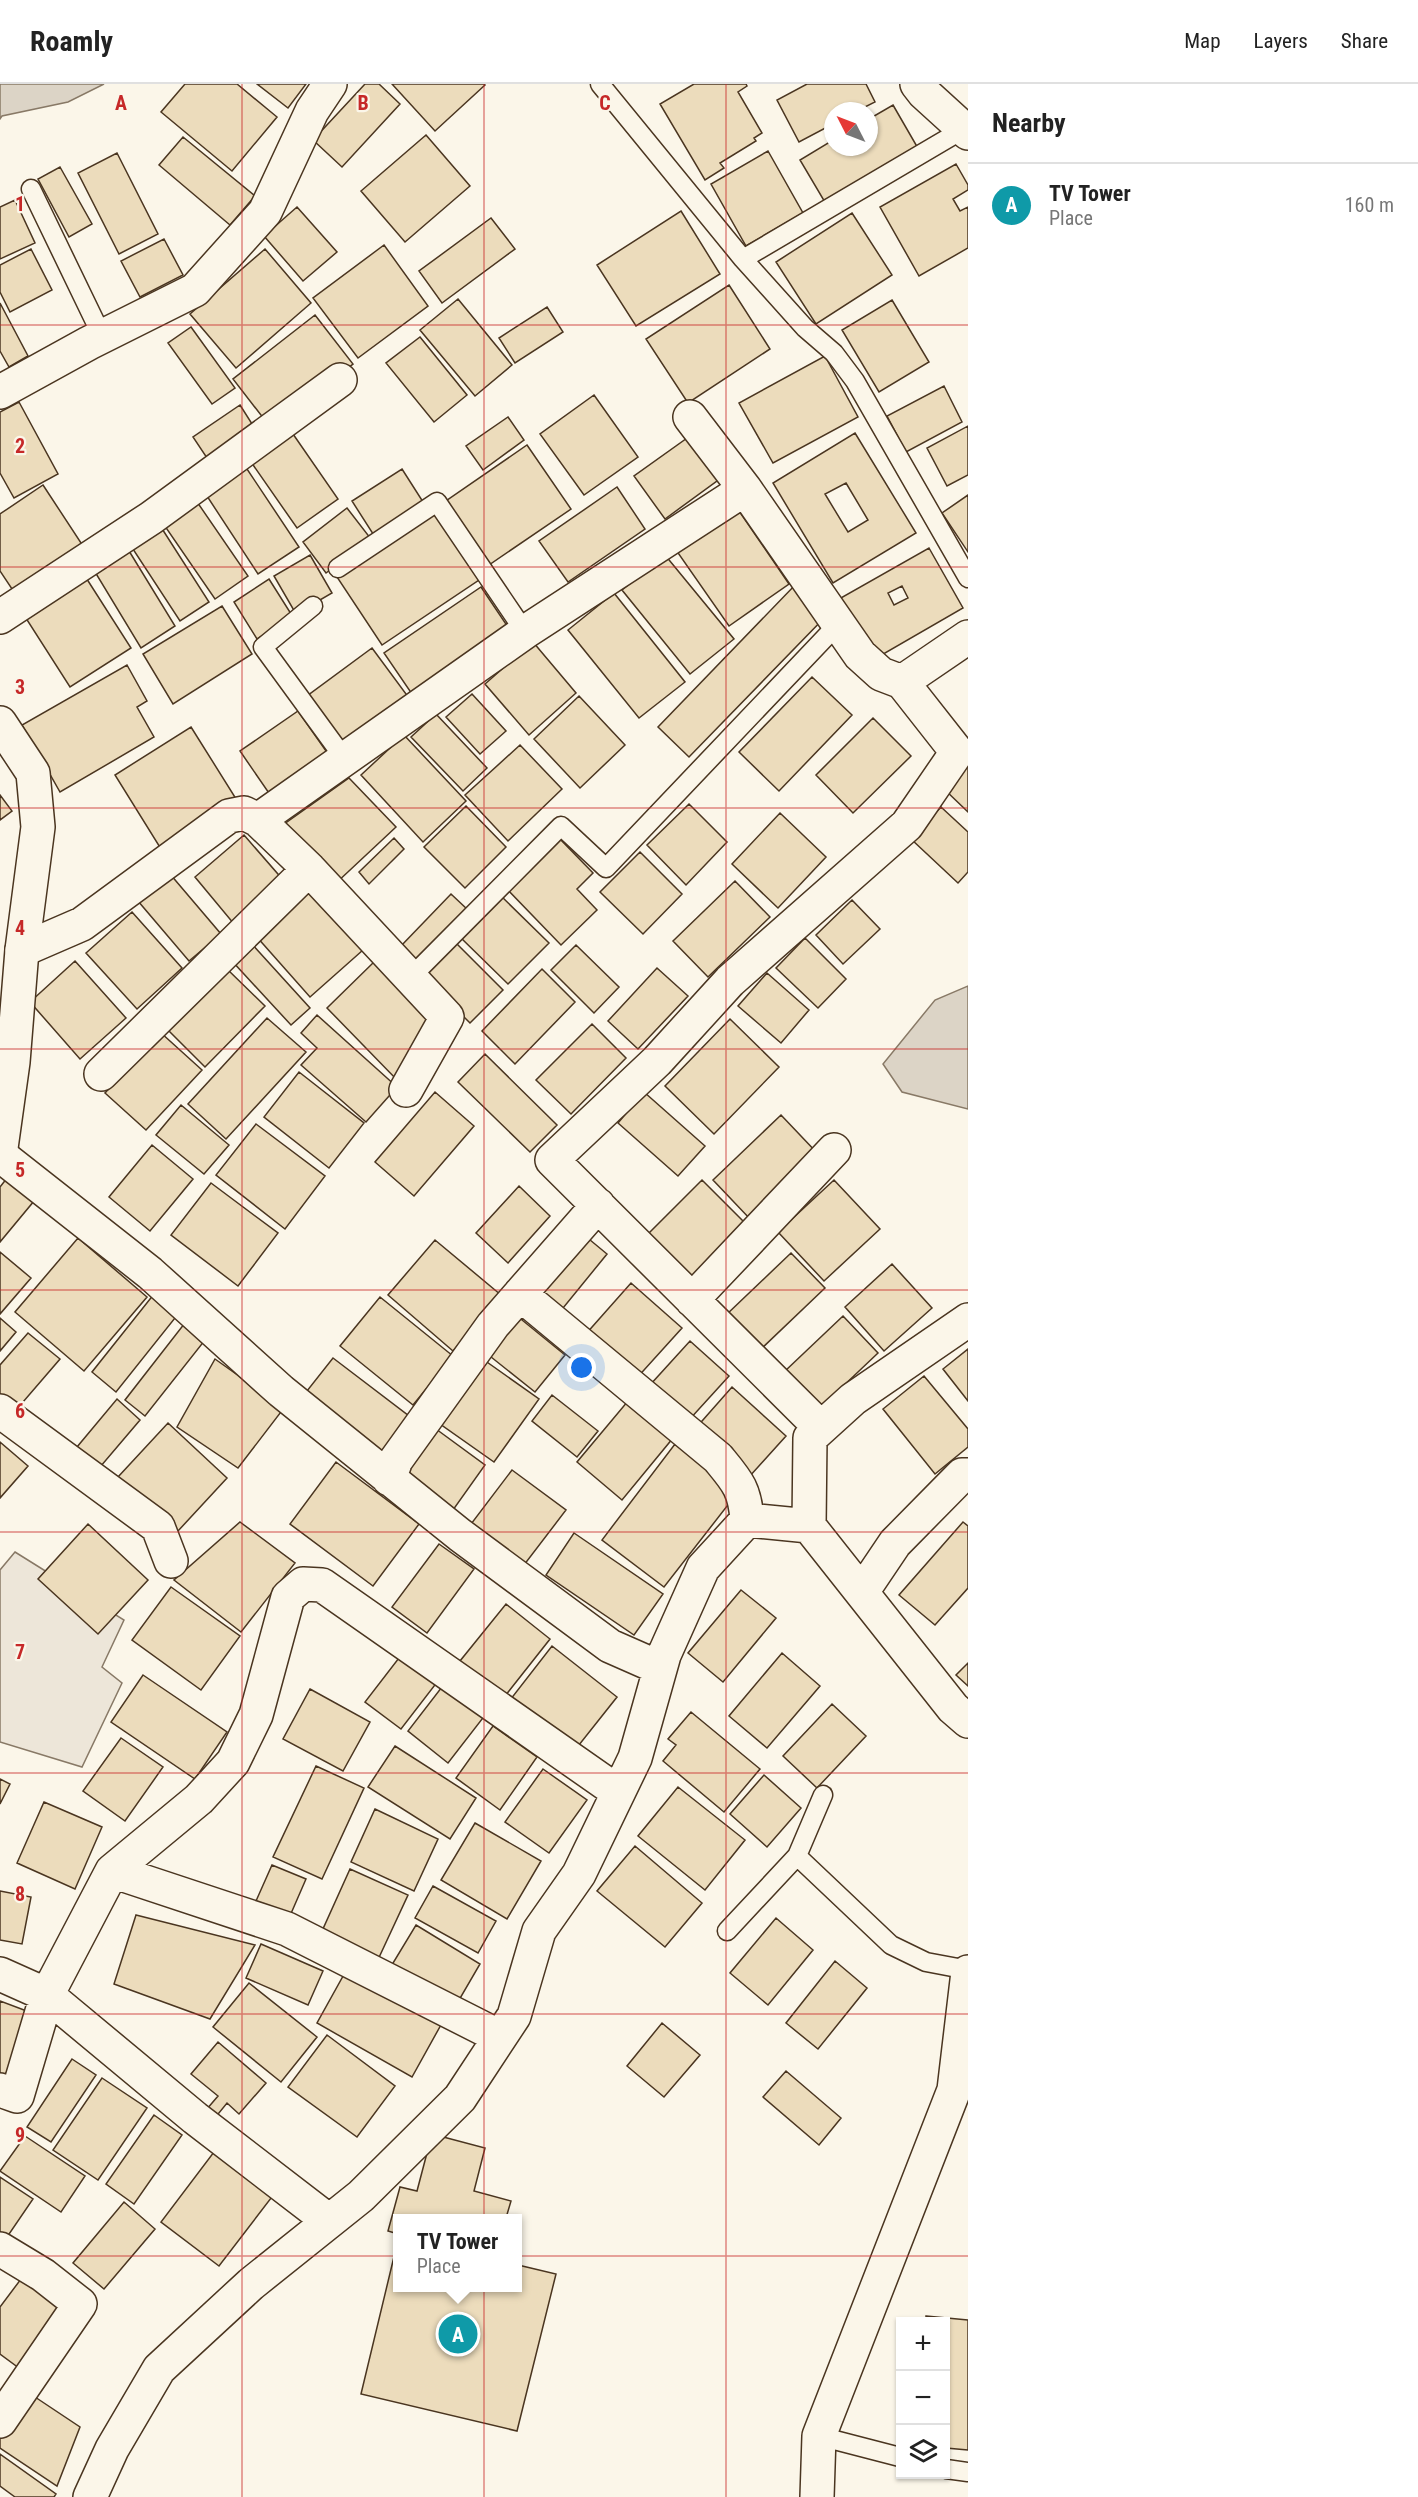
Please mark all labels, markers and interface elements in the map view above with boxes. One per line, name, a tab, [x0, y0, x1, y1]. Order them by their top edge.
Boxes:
text: Roamly	[30, 25, 113, 58]
text: Map	[1184, 29, 1221, 53]
text: Layers	[1254, 29, 1308, 53]
text: Share	[1341, 29, 1388, 53]
text: A	[115, 91, 127, 115]
text: B	[357, 91, 369, 115]
text: C	[599, 91, 611, 115]
north arrow	[824, 102, 878, 156]
text: Nearby	[992, 108, 1066, 138]
text: TV Tower	[1049, 181, 1131, 206]
text: 1	[15, 192, 25, 216]
text: A	[1006, 193, 1017, 217]
text: 160 m	[1345, 193, 1394, 217]
text: Place	[1049, 206, 1093, 230]
text: 2	[15, 434, 25, 458]
text: 3	[15, 675, 25, 699]
text: 4	[15, 916, 25, 940]
text: 5	[15, 1158, 25, 1182]
your location	[567, 1353, 596, 1382]
text: 6	[15, 1399, 25, 1423]
text: 7	[15, 1640, 25, 1664]
text: 8	[15, 1882, 25, 1906]
text: 9	[15, 2123, 25, 2147]
popup	[393, 2214, 522, 2292]
text: TV Tower	[417, 2229, 498, 2254]
text: Place	[417, 2254, 461, 2278]
pin: A	[438, 2312, 478, 2356]
map controls	[896, 2317, 950, 2479]
button: +	[896, 2317, 950, 2371]
button: −	[896, 2371, 950, 2425]
button: layers	[896, 2425, 950, 2479]

